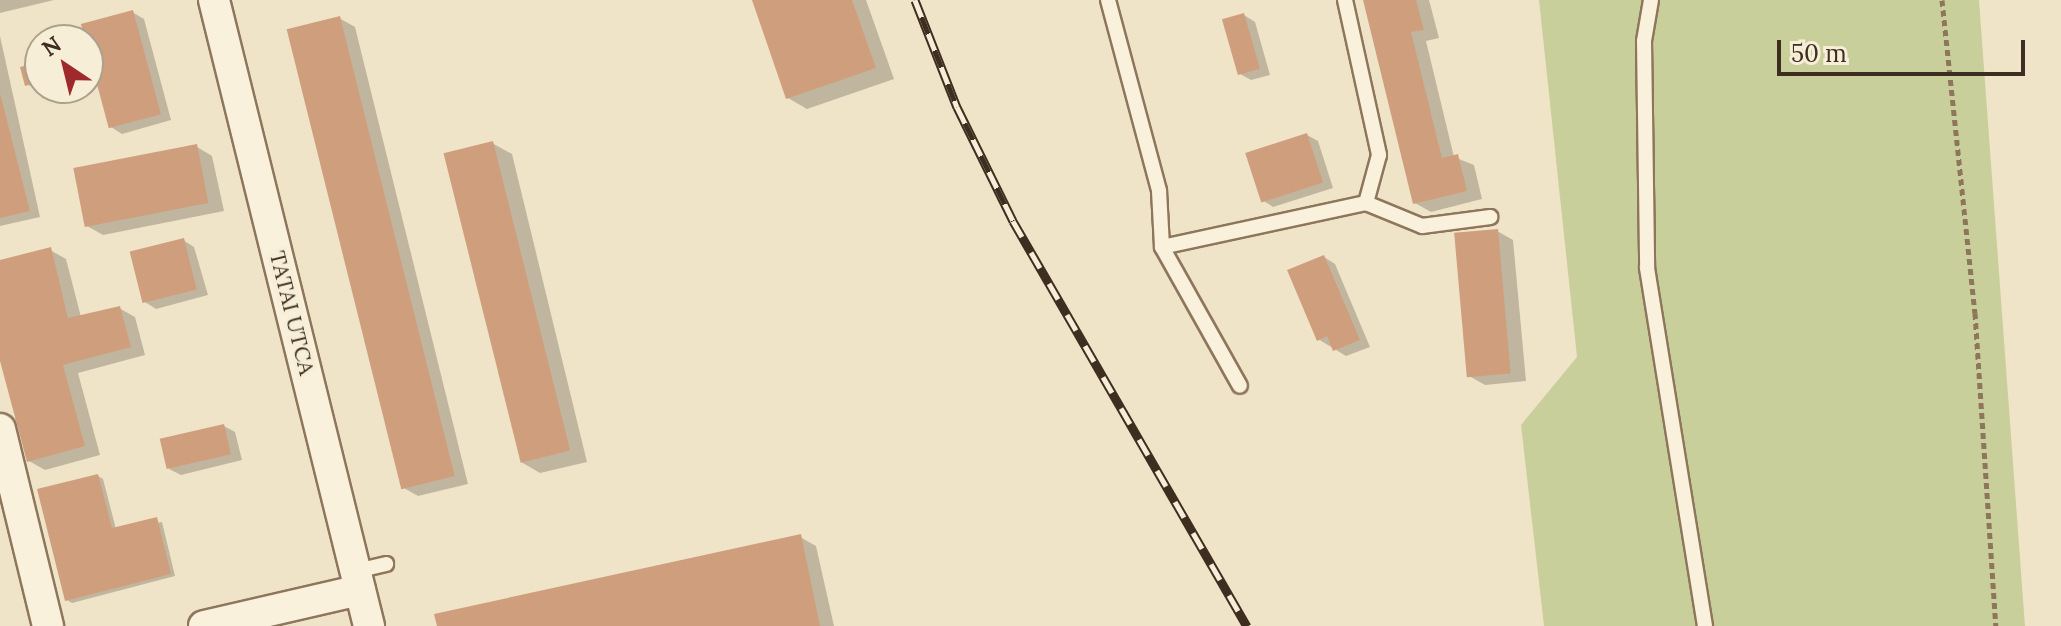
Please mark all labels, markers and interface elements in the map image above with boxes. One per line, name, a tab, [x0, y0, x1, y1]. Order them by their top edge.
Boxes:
north arrow	[24, 24, 104, 104]
scale bar	[1781, 24, 2029, 74]
text: N	[36, 30, 66, 62]
text: 50 m	[1791, 38, 1847, 69]
street label: TATAI UTCA	[264, 248, 320, 378]

